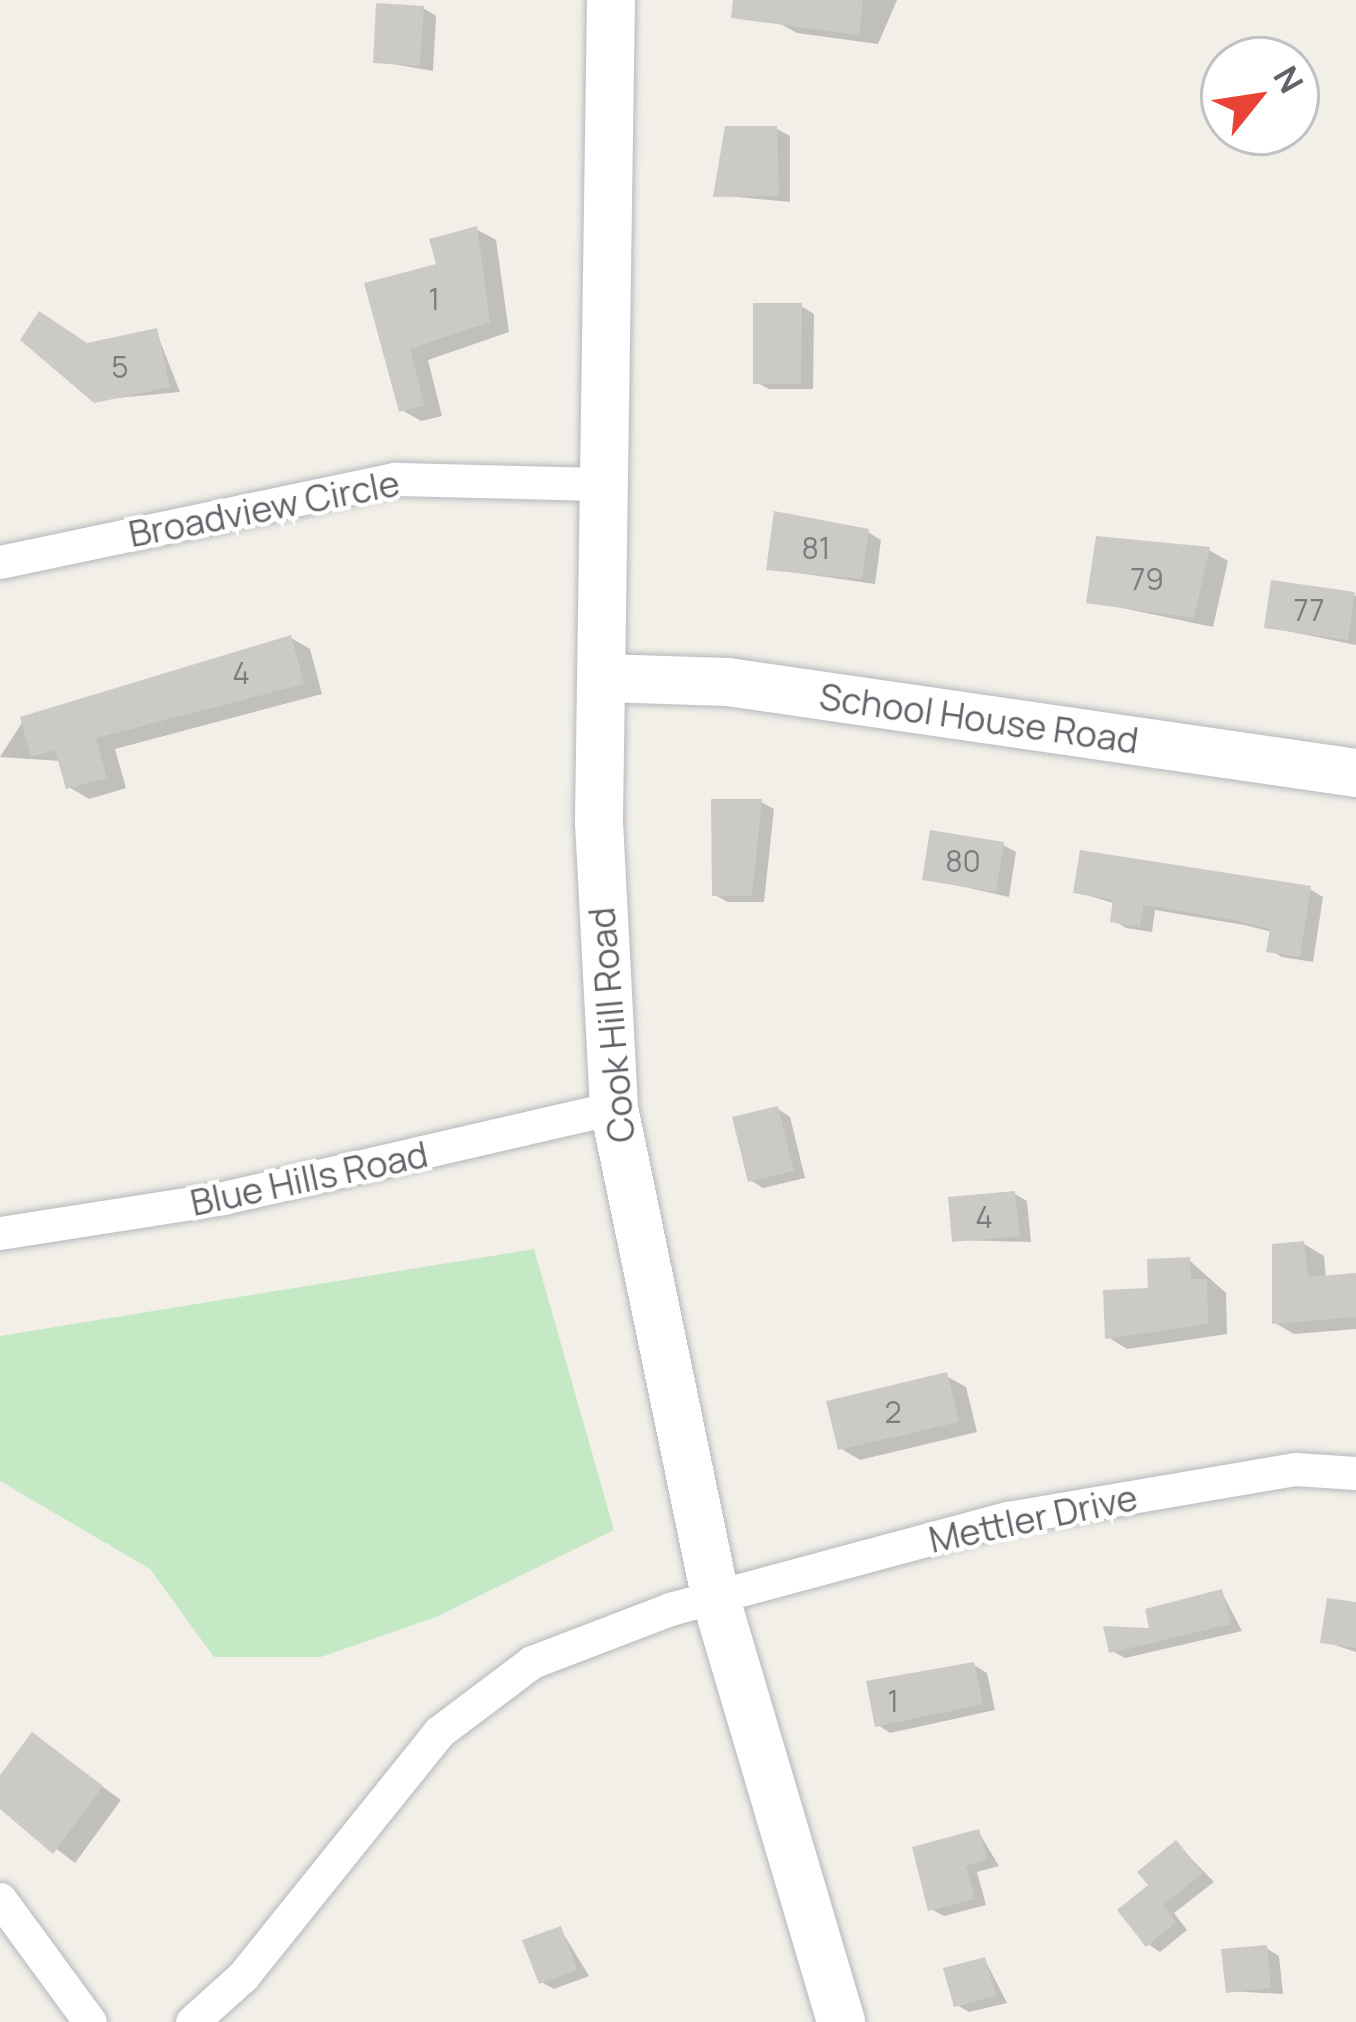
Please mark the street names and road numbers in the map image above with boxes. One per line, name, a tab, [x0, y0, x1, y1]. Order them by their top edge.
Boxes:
street label: Broadview Circle	[125, 461, 403, 555]
street label: School House Road	[817, 674, 1141, 762]
street label: Cook Hill Road	[579, 906, 643, 1144]
street label: Blue Hills Road	[186, 1132, 432, 1224]
street label: Mettler Drive	[925, 1475, 1141, 1561]

